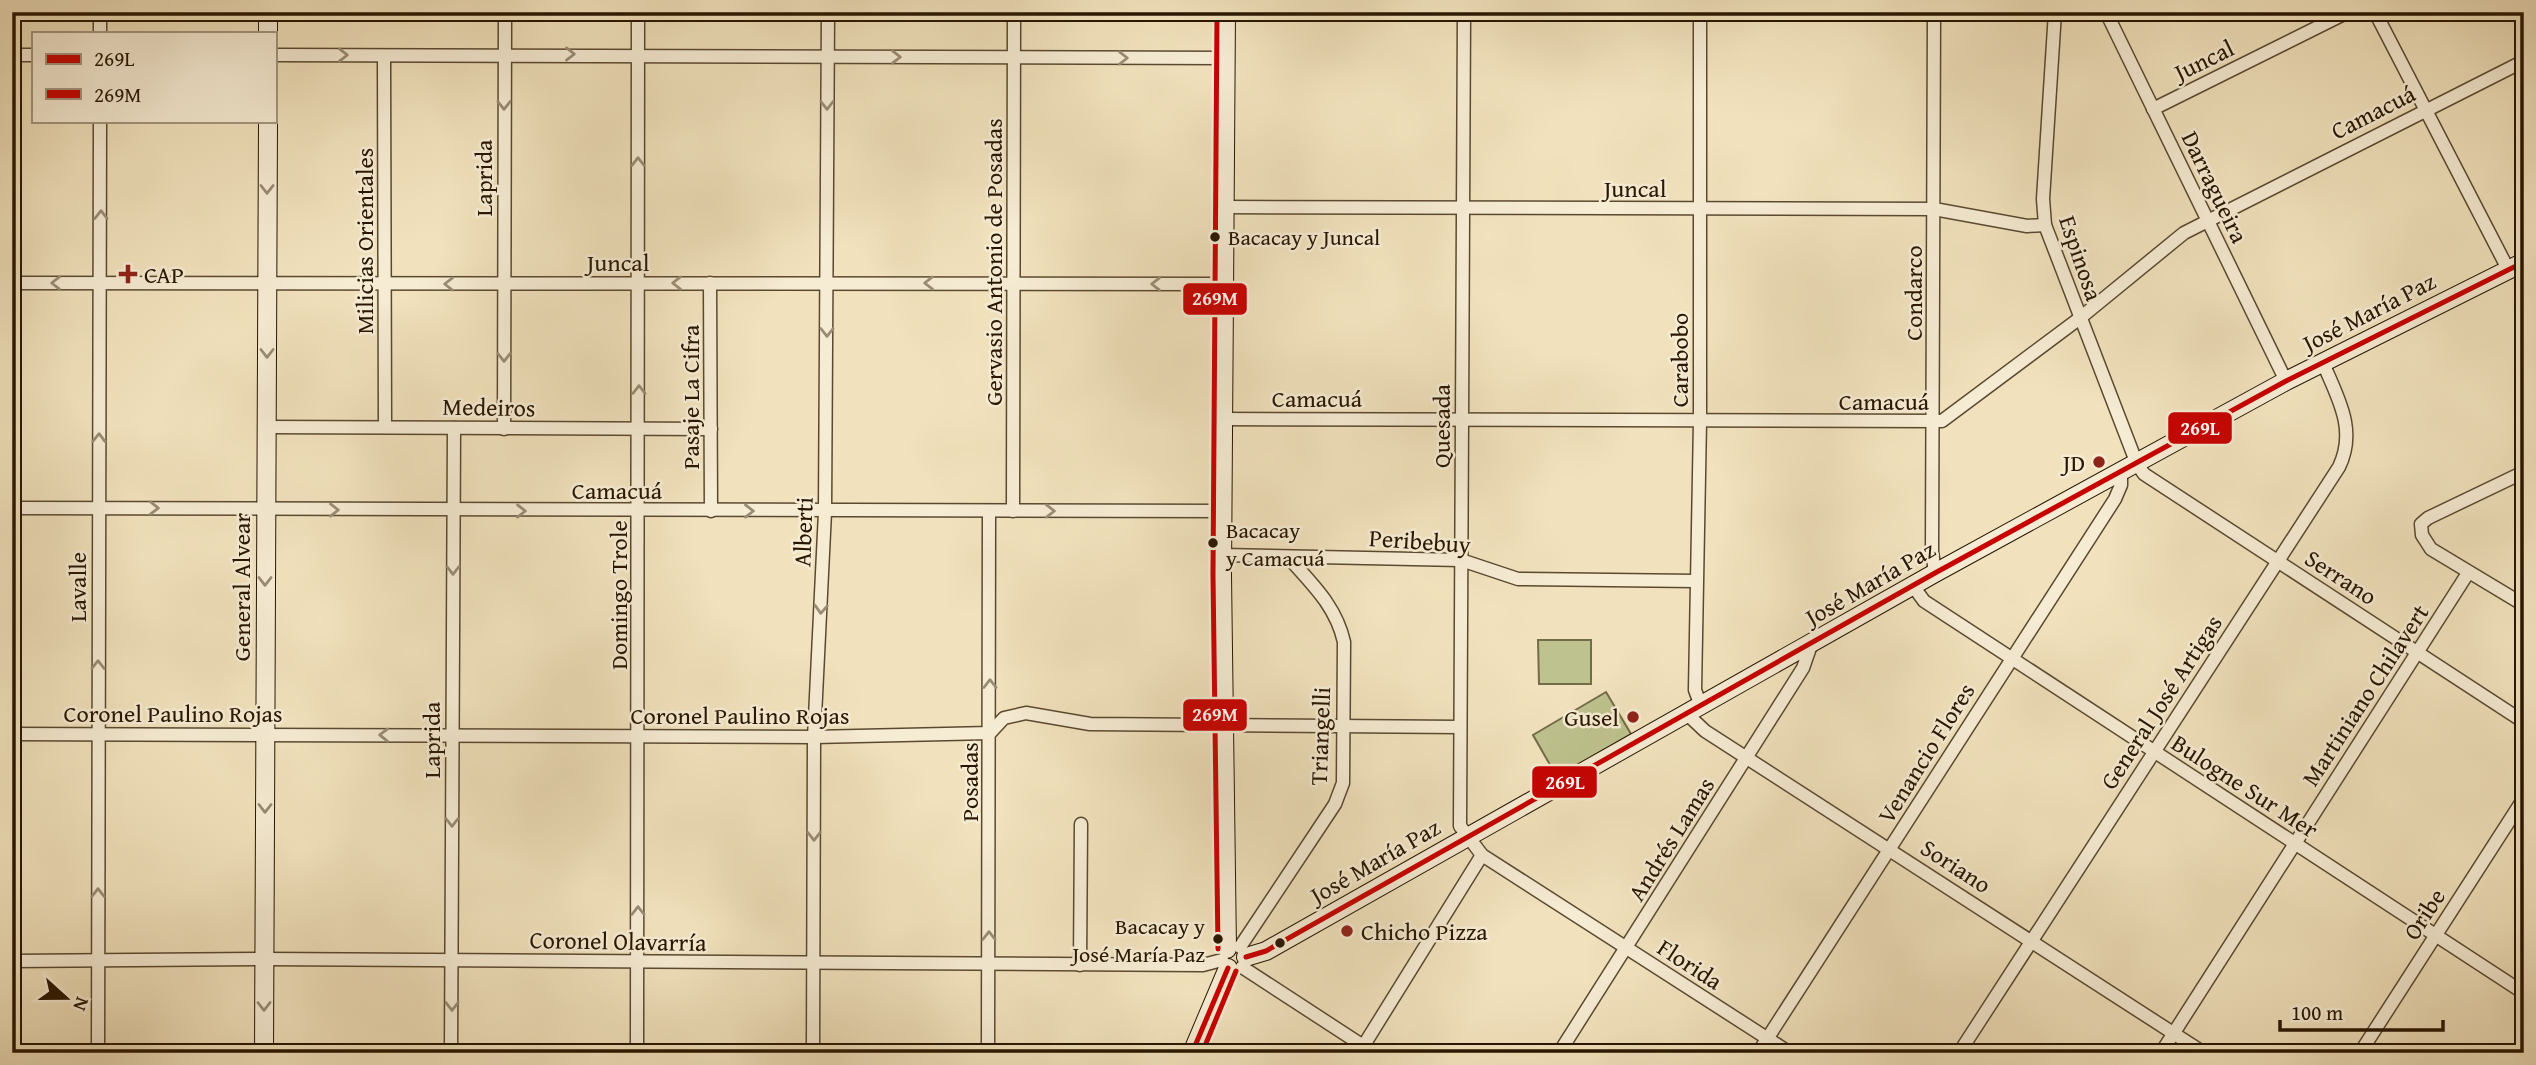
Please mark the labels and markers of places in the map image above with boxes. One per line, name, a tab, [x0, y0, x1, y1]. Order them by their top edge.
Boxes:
place label: Bacacay y Juncal	[1228, 221, 1380, 253]
marker: Bacacay y Juncal	[1208, 230, 1222, 244]
place label: CAP	[144, 257, 184, 292]
marker: CAP	[118, 264, 138, 284]
place label: JD	[2060, 445, 2085, 480]
marker: JD	[2091, 454, 2107, 470]
place label: Bacacay y Camacuá	[1225, 514, 1325, 574]
marker: Bacacay y Camacuá	[1206, 536, 1220, 550]
place label: Gusel	[1564, 700, 1619, 735]
marker: Gusel	[1625, 709, 1641, 725]
place label: Bacacay y José María Paz	[1069, 910, 1205, 970]
place label: Chicho Pizza	[1361, 914, 1488, 949]
marker: Chicho Pizza	[1339, 923, 1355, 939]
marker: Bacacay y José María Paz	[1211, 932, 1225, 946]
unlabelled marker	[1273, 936, 1287, 950]

